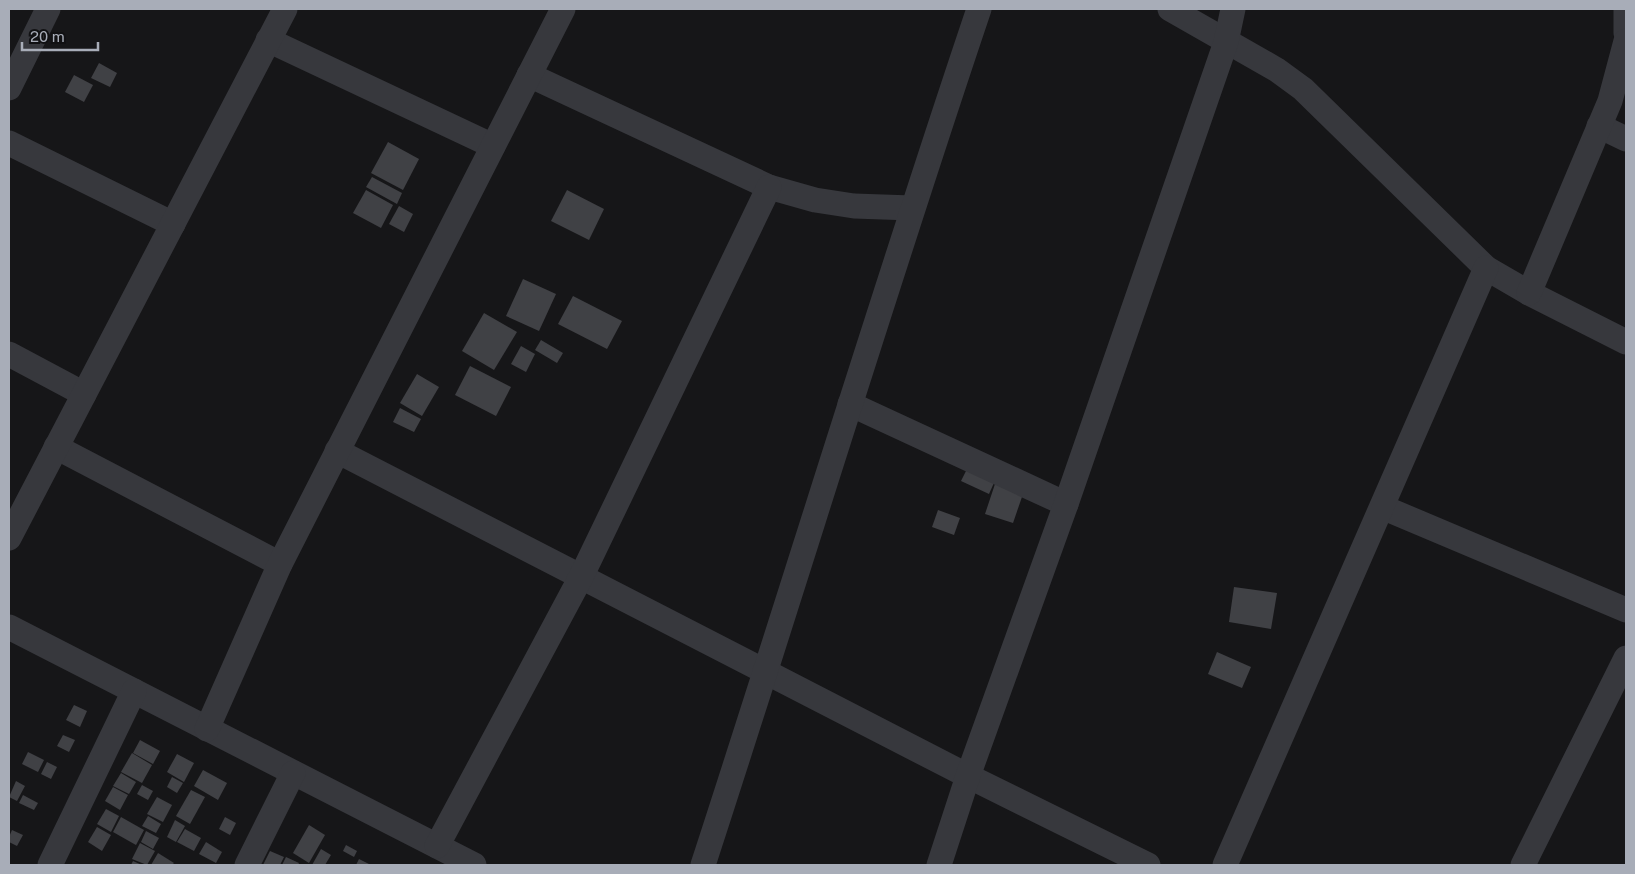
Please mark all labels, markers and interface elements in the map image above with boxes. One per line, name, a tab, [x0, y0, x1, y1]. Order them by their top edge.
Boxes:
scale bar	[22, 20, 99, 52]
text: 20 m	[30, 28, 65, 45]

